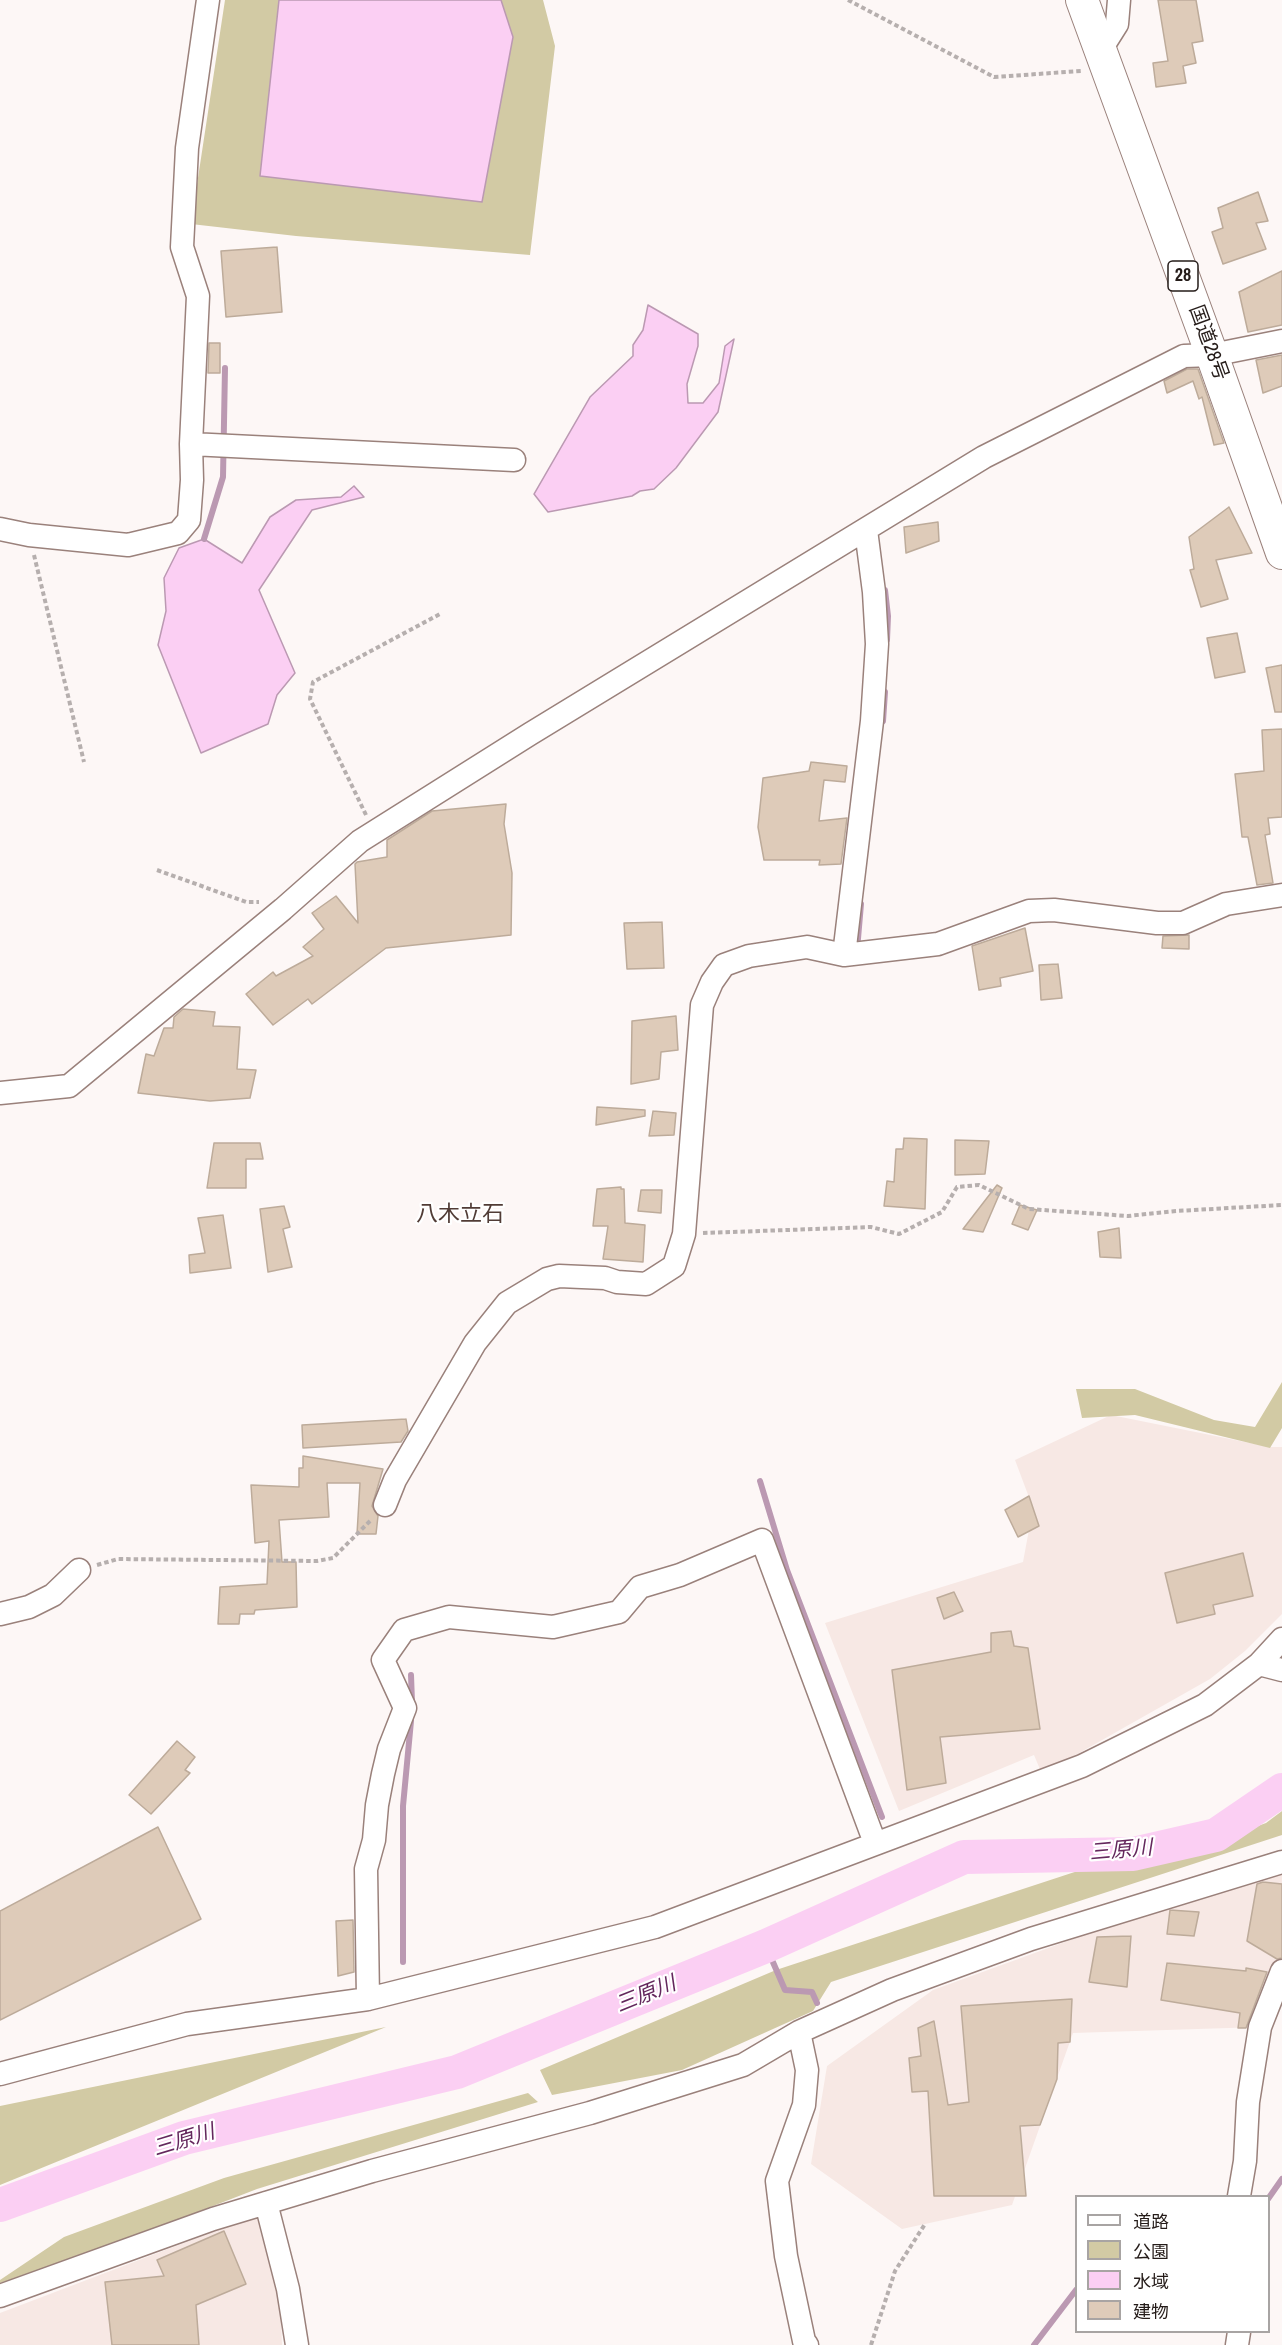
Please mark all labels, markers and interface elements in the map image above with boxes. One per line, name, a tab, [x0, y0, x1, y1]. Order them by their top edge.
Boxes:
road number: 28	[1168, 261, 1198, 291]
street label: 国道28号	[1183, 302, 1233, 384]
district label: 八木立石	[416, 1202, 504, 1228]
water label: 三原川	[1089, 1836, 1153, 1866]
water label: 三原川	[612, 1972, 680, 2018]
water label: 三原川	[150, 2120, 218, 2162]
legend	[1075, 2195, 1270, 2333]
text: 道路	[1133, 2209, 1169, 2234]
text: 公園	[1133, 2239, 1169, 2264]
text: 水域	[1133, 2269, 1169, 2294]
text: 建物	[1133, 2299, 1169, 2324]

